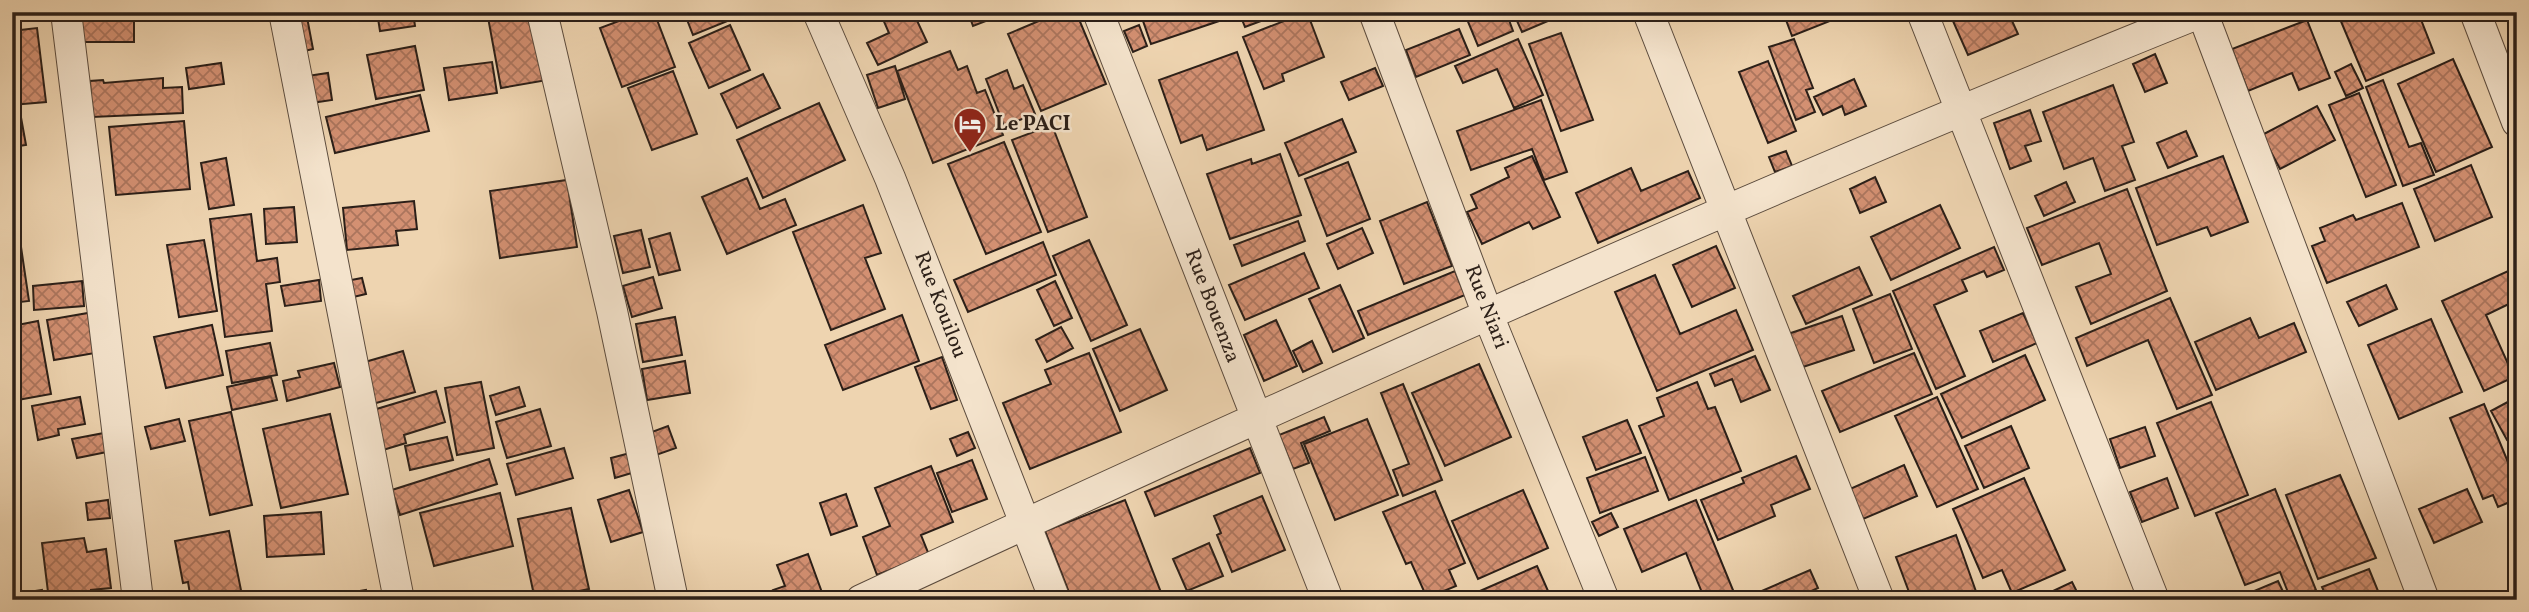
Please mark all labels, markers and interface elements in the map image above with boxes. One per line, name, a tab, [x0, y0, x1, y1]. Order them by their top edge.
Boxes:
hotel icon: Le PACI	[951, 105, 989, 154]
place label: Le PACI	[995, 110, 1071, 139]
street label: Rue Bouenza	[1177, 245, 1247, 367]
street label: Rue Kouilou	[906, 247, 974, 363]
street label: Rue Niari	[1457, 261, 1515, 353]

